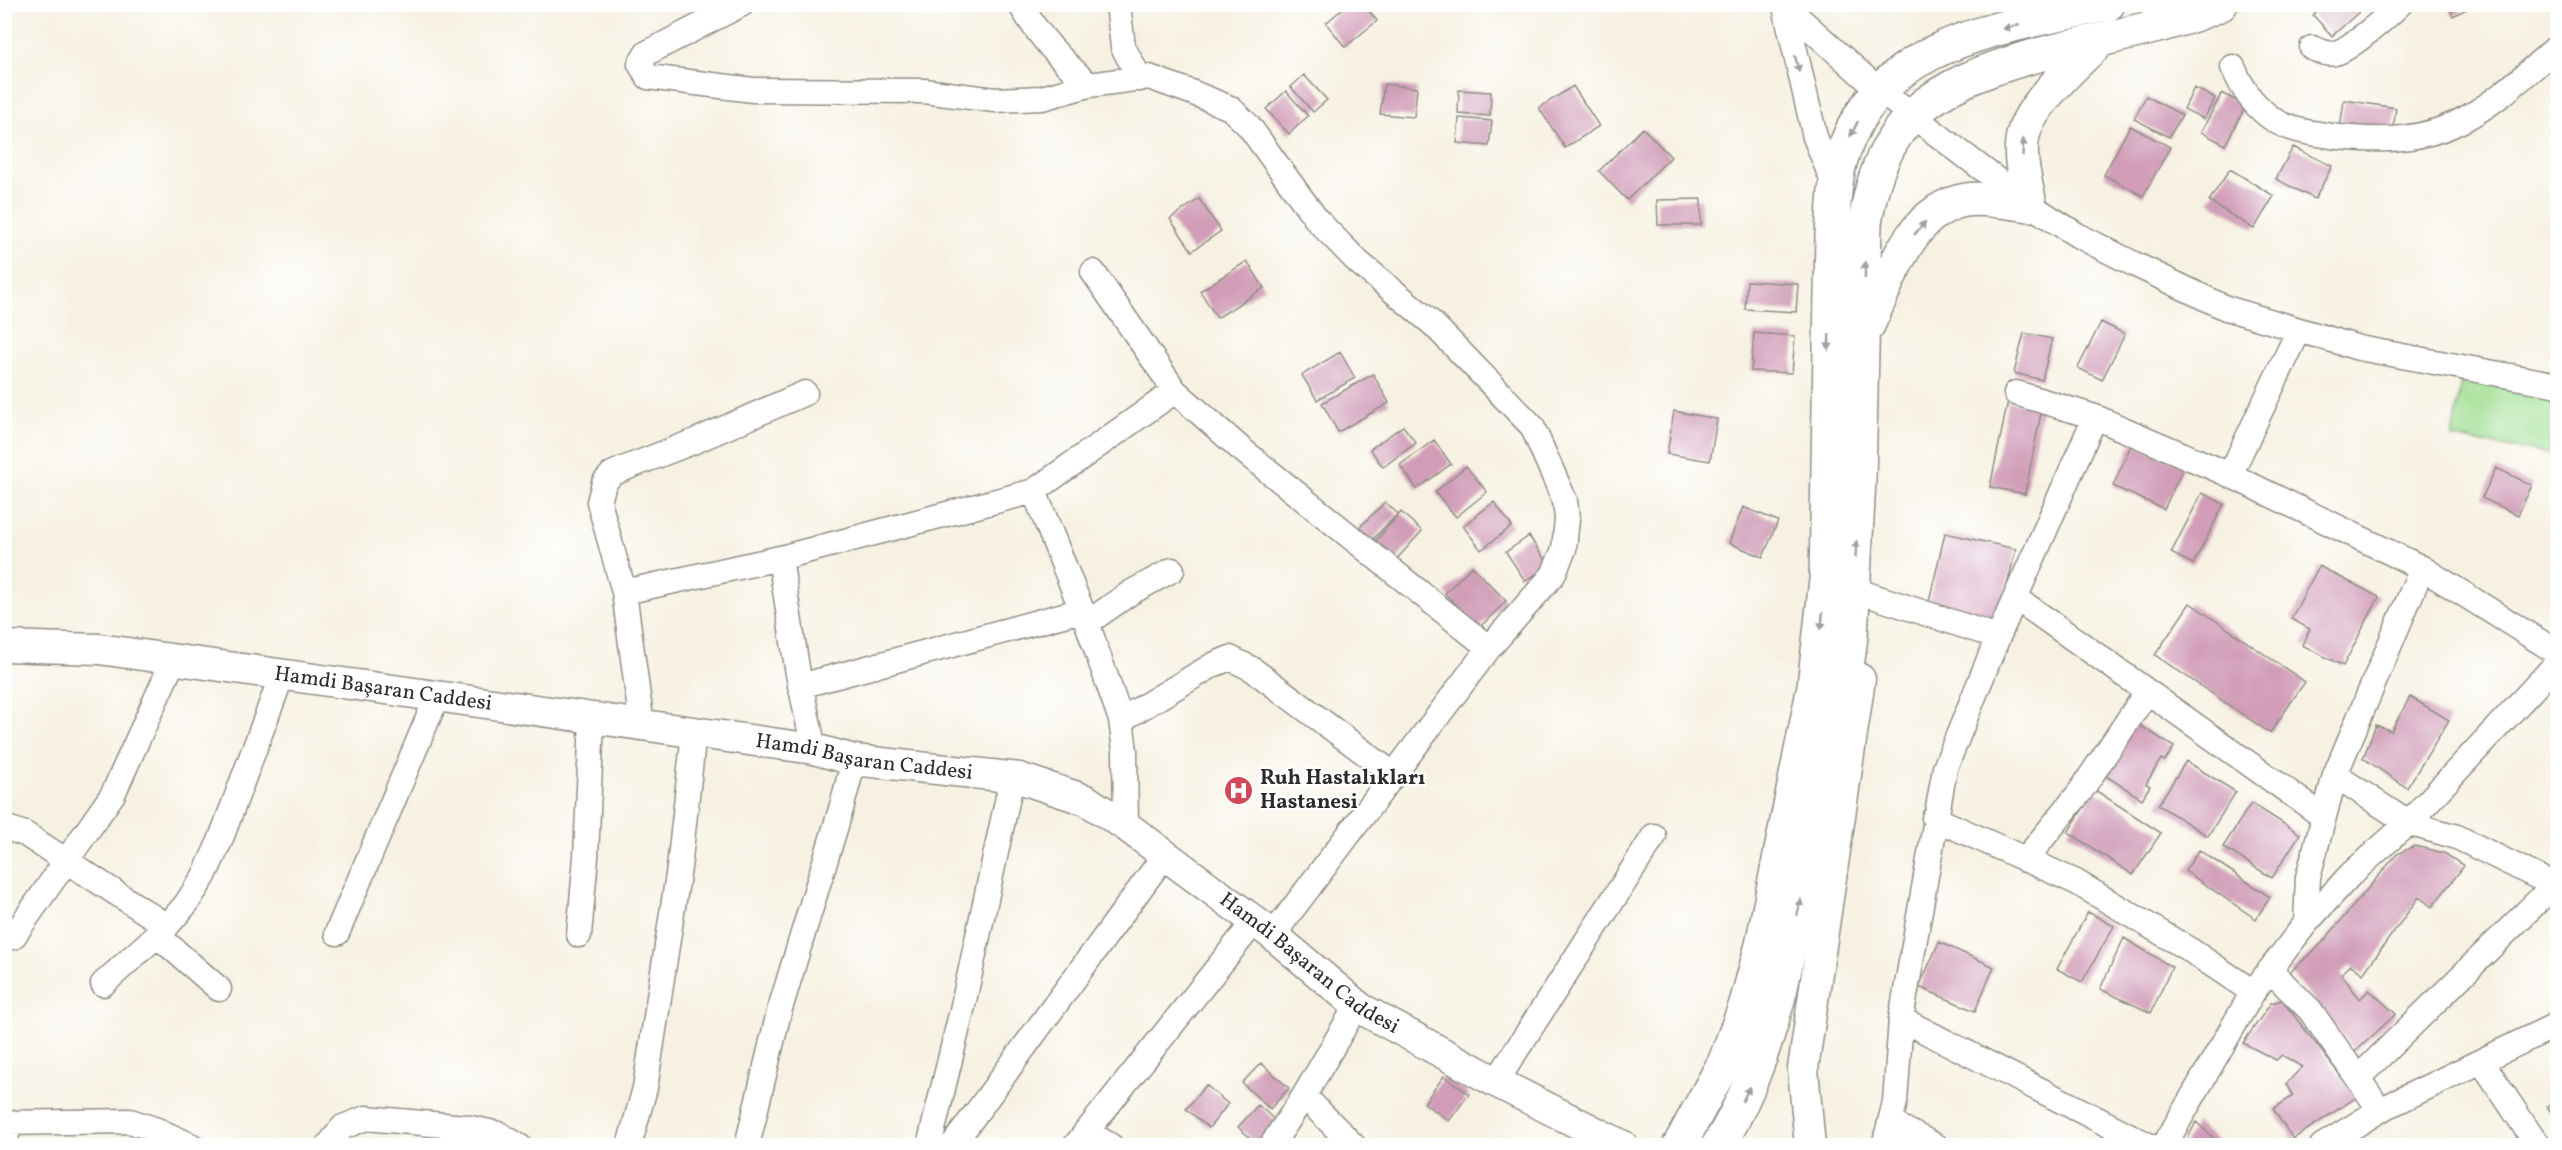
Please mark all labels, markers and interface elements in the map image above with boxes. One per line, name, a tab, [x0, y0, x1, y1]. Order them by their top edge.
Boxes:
one-way arrow	[2001, 23, 2020, 33]
one-way arrow	[1792, 55, 1802, 73]
one-way arrow	[1849, 121, 1858, 138]
one-way arrow	[2019, 138, 2028, 157]
one-way arrow	[1913, 221, 1926, 236]
one-way arrow	[1860, 261, 1869, 280]
one-way arrow	[1824, 332, 1834, 351]
one-way arrow	[1851, 540, 1860, 559]
one-way arrow	[1817, 611, 1827, 630]
street label: Hamdi Başaran Caddesi	[272, 659, 494, 718]
street label: Hamdi Başaran Caddesi	[754, 726, 974, 787]
place label: Ruh Hastalıkları Hastanesi	[1260, 764, 1425, 817]
hospital icon: Ruh Hastalıkları Hastanesi	[1223, 774, 1255, 806]
street label: Hamdi Başaran Caddesi	[1213, 886, 1404, 1041]
one-way arrow	[1794, 898, 1804, 916]
one-way arrow	[1740, 1085, 1750, 1103]

